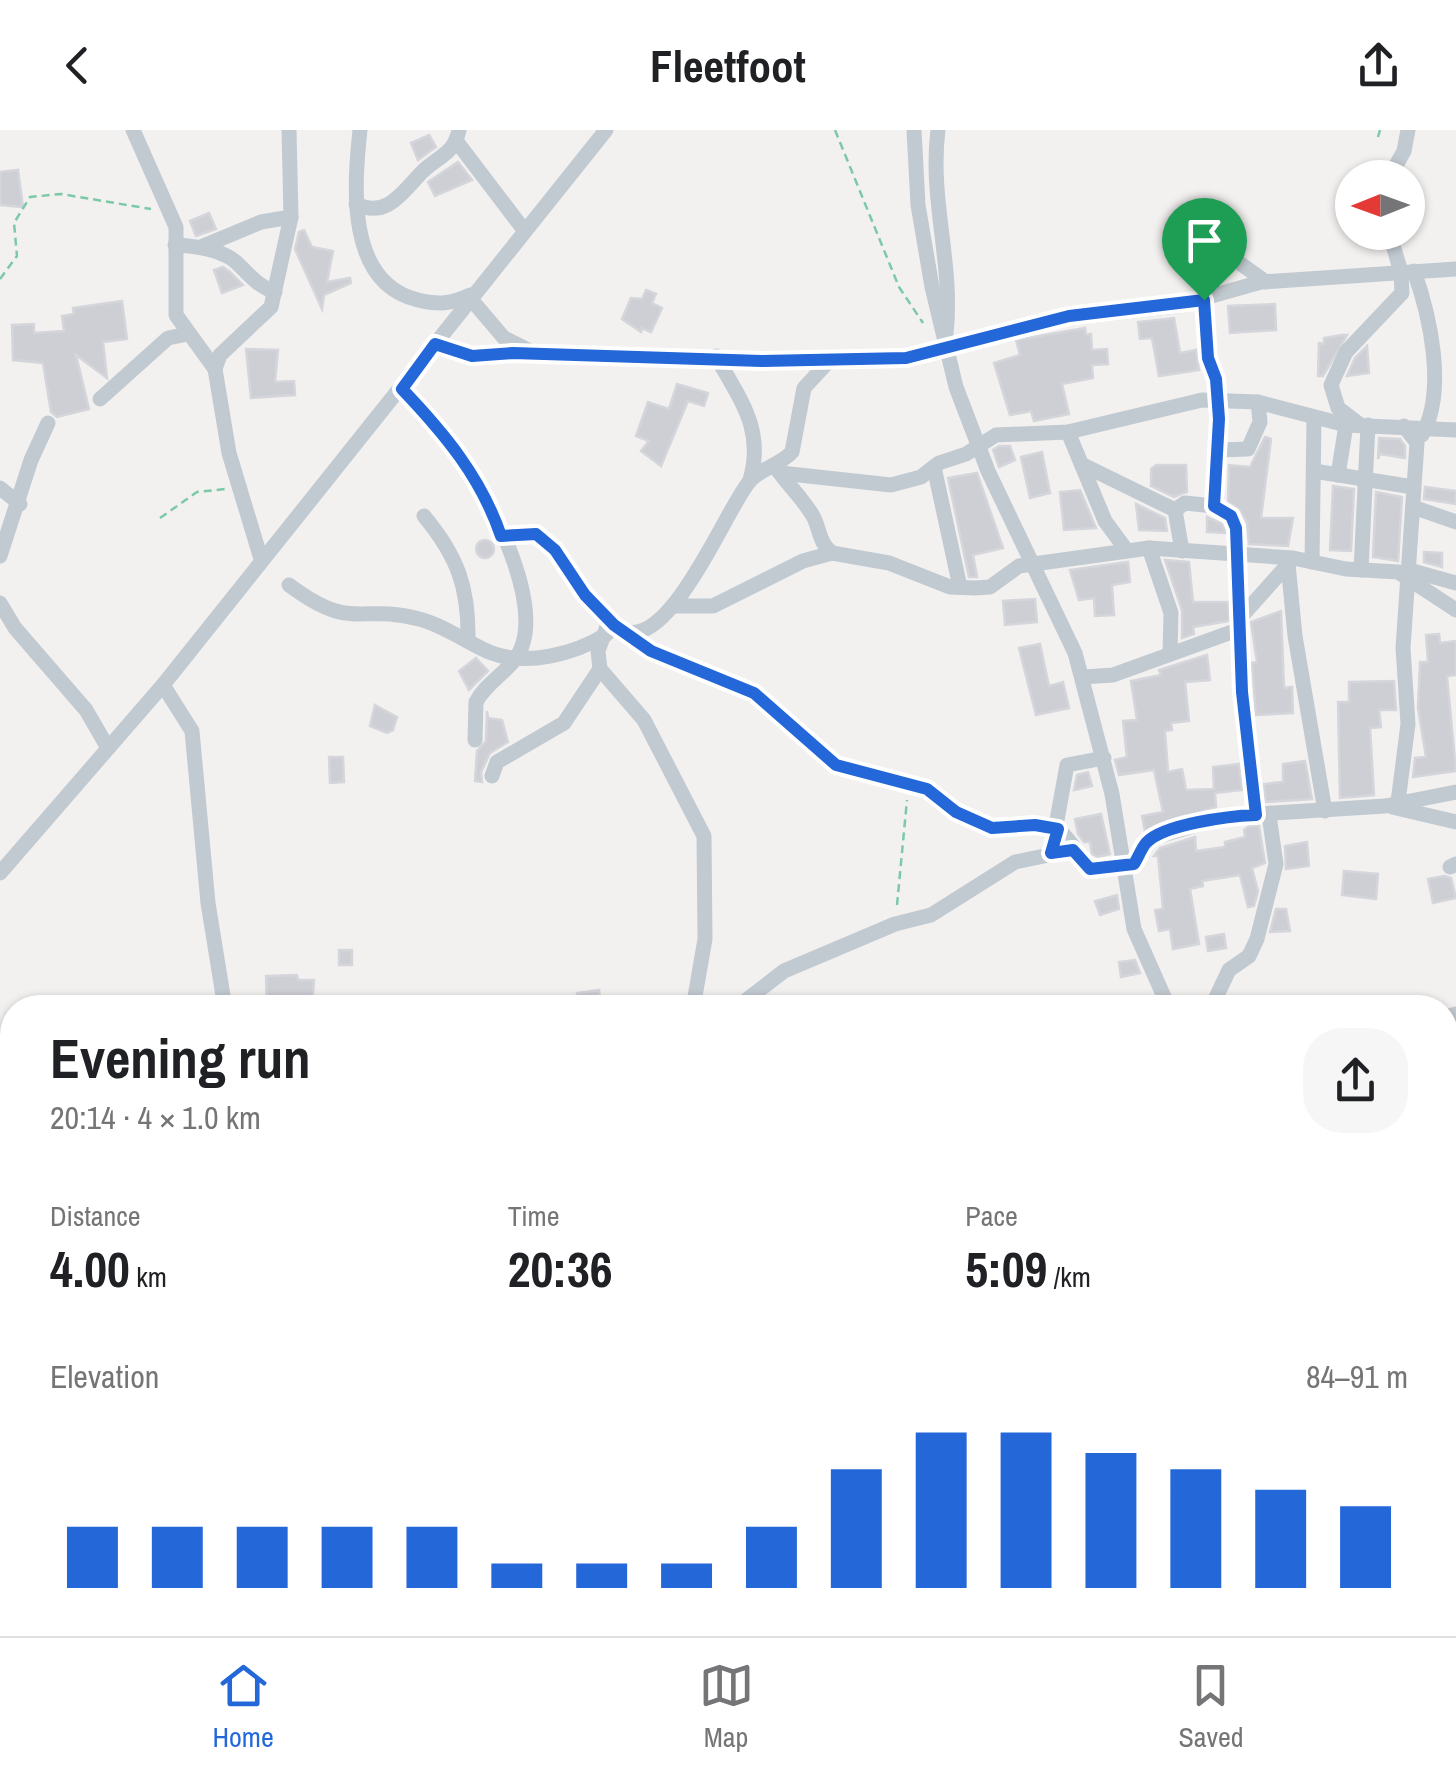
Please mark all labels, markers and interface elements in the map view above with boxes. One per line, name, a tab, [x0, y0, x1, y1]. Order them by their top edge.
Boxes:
text: Fleetfoot	[650, 35, 806, 96]
icon: back	[50, 38, 105, 93]
icon: share	[1351, 38, 1406, 93]
north arrow	[1335, 160, 1425, 250]
map controls	[1335, 160, 1425, 250]
pin	[1162, 198, 1247, 301]
icon: arrive	[1177, 213, 1232, 268]
text: Evening run	[50, 1021, 311, 1095]
button: share	[1303, 1028, 1408, 1133]
text: 20:14 · 4 × 1.0 km	[50, 1096, 261, 1139]
text: Distance	[50, 1197, 141, 1235]
text: Time	[508, 1197, 559, 1235]
text: Pace	[965, 1197, 1018, 1235]
text: 4.00	[50, 1235, 130, 1303]
text: 20:36	[508, 1235, 613, 1303]
text: 5:09	[965, 1235, 1047, 1303]
text: km	[130, 1258, 167, 1296]
text: /km	[1047, 1258, 1091, 1296]
text: Elevation	[50, 1355, 159, 1398]
text: 84–91 m	[1306, 1355, 1408, 1398]
tab: Home	[212, 1658, 274, 1756]
tab: Map	[699, 1658, 754, 1756]
tab: Saved	[1178, 1658, 1244, 1756]

